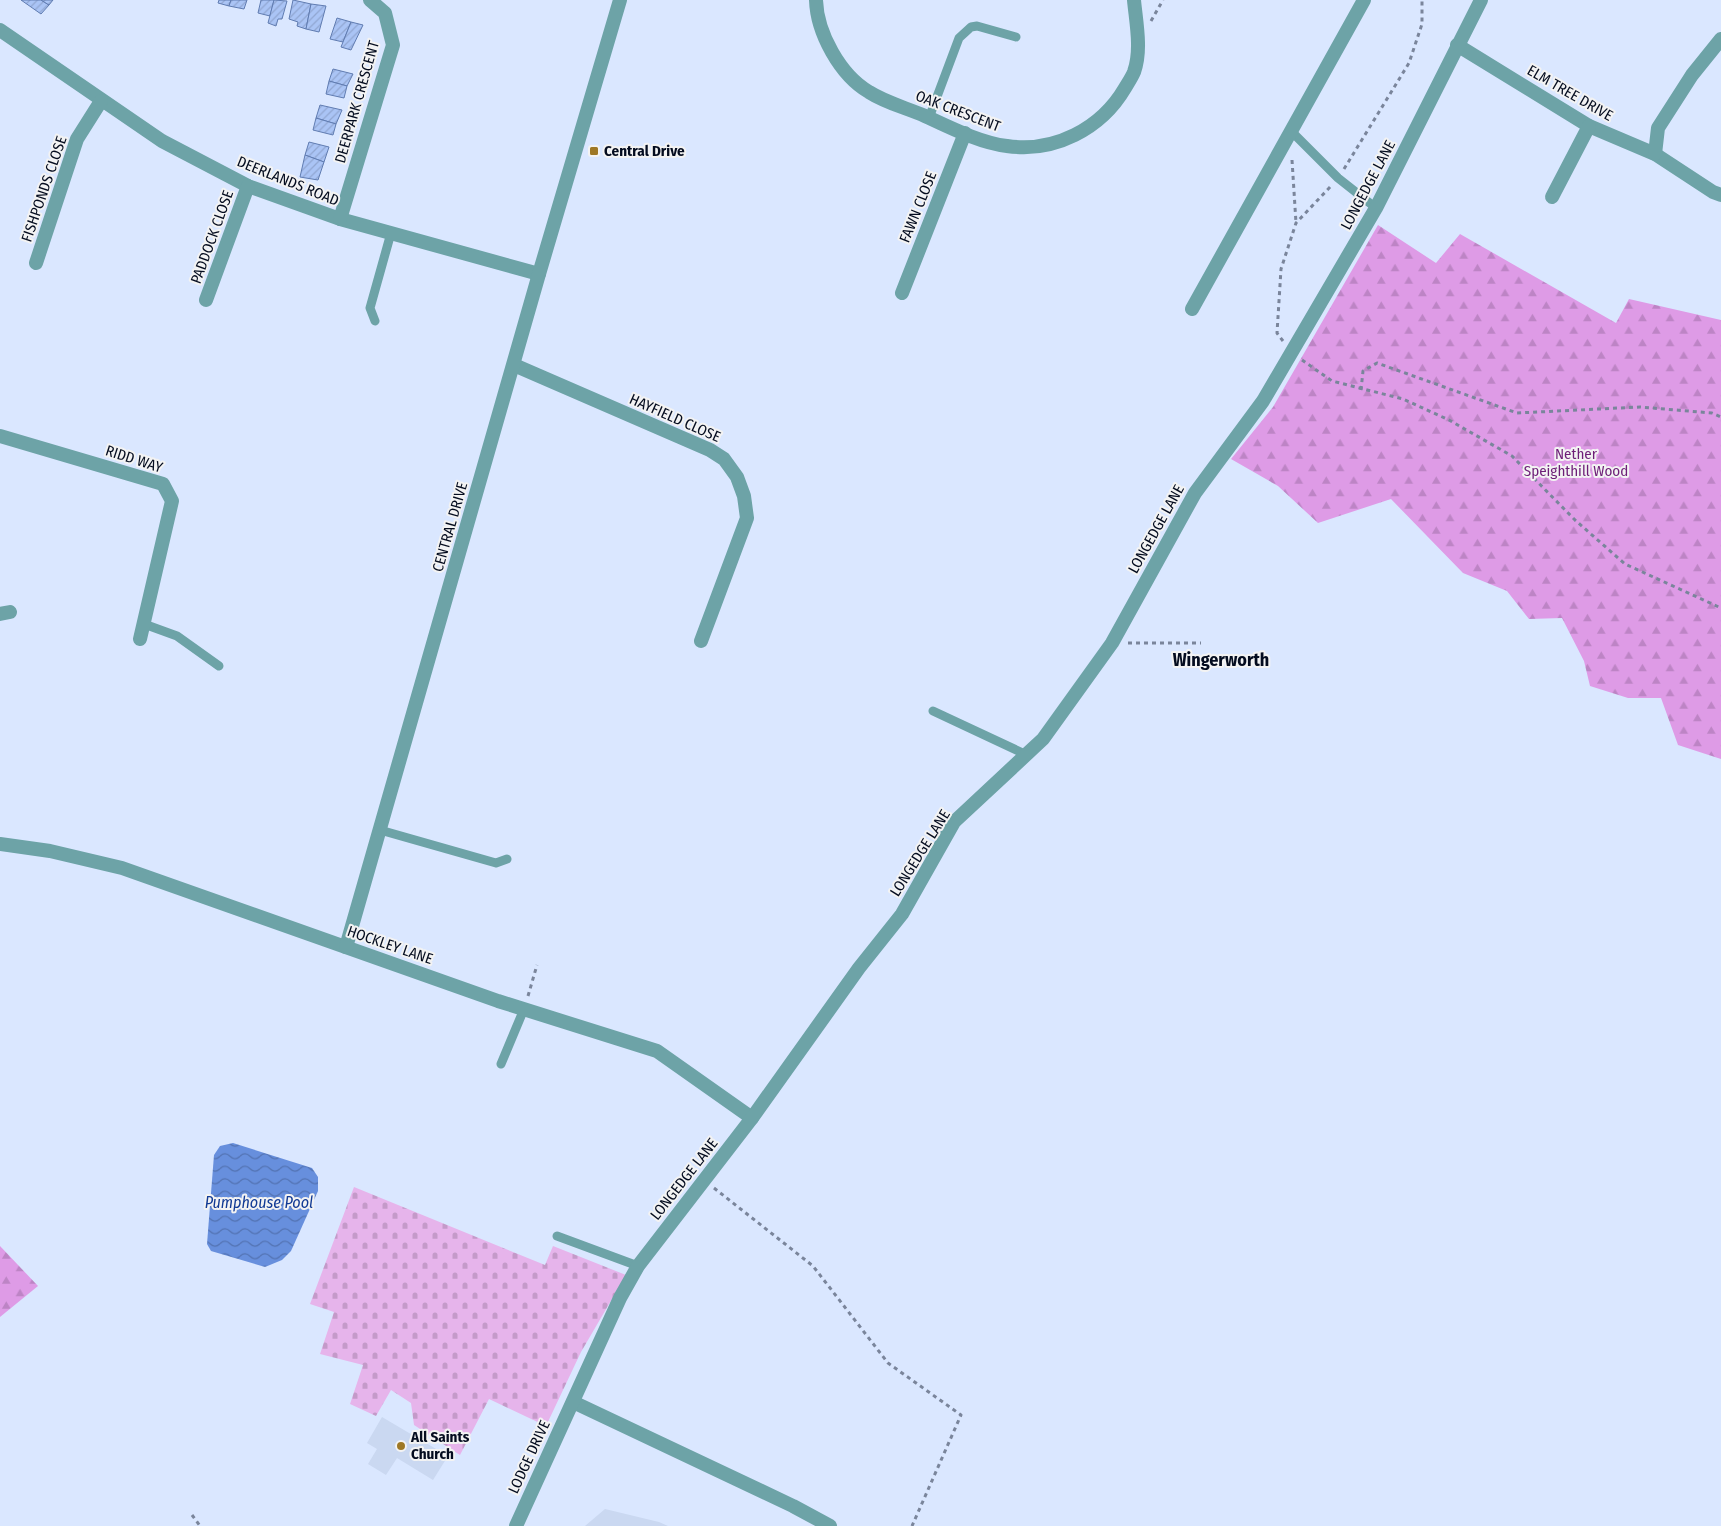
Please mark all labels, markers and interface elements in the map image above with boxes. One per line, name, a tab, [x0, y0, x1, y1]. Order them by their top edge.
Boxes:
street label: DEERPARK CRESCENT	[331, 39, 383, 165]
street label: ELM TREE DRIVE	[1524, 61, 1616, 125]
street label: OAK CRESCENT	[913, 87, 1003, 135]
street label: FISHPONDS CLOSE	[17, 134, 71, 244]
street label: LONGEDGE LANE	[1337, 137, 1399, 233]
place label: Central Drive	[604, 142, 685, 160]
marker: Central Drive	[588, 145, 600, 157]
street label: DEERLANDS ROAD	[234, 152, 342, 210]
street label: FAWN CLOSE	[896, 169, 940, 245]
street label: PADDOCK CLOSE	[187, 188, 237, 286]
street label: HAYFIELD CLOSE	[627, 390, 723, 446]
street label: RIDD WAY	[103, 441, 165, 477]
park label: Nether Speighthill Wood	[1524, 445, 1628, 480]
street label: CENTRAL DRIVE	[429, 480, 471, 574]
street label: LONGEDGE LANE	[1124, 481, 1188, 577]
district label: Wingerworth	[1173, 649, 1269, 671]
street label: LONGEDGE LANE	[886, 806, 954, 900]
street label: HOCKLEY LANE	[345, 922, 435, 968]
street label: LONGEDGE LANE	[647, 1135, 721, 1223]
water label: Pumphouse Pool	[205, 1193, 313, 1212]
street label: LODGE DRIVE	[504, 1418, 554, 1496]
place label: All Saints Church	[410, 1428, 470, 1463]
marker: All Saints Church	[395, 1440, 407, 1452]

